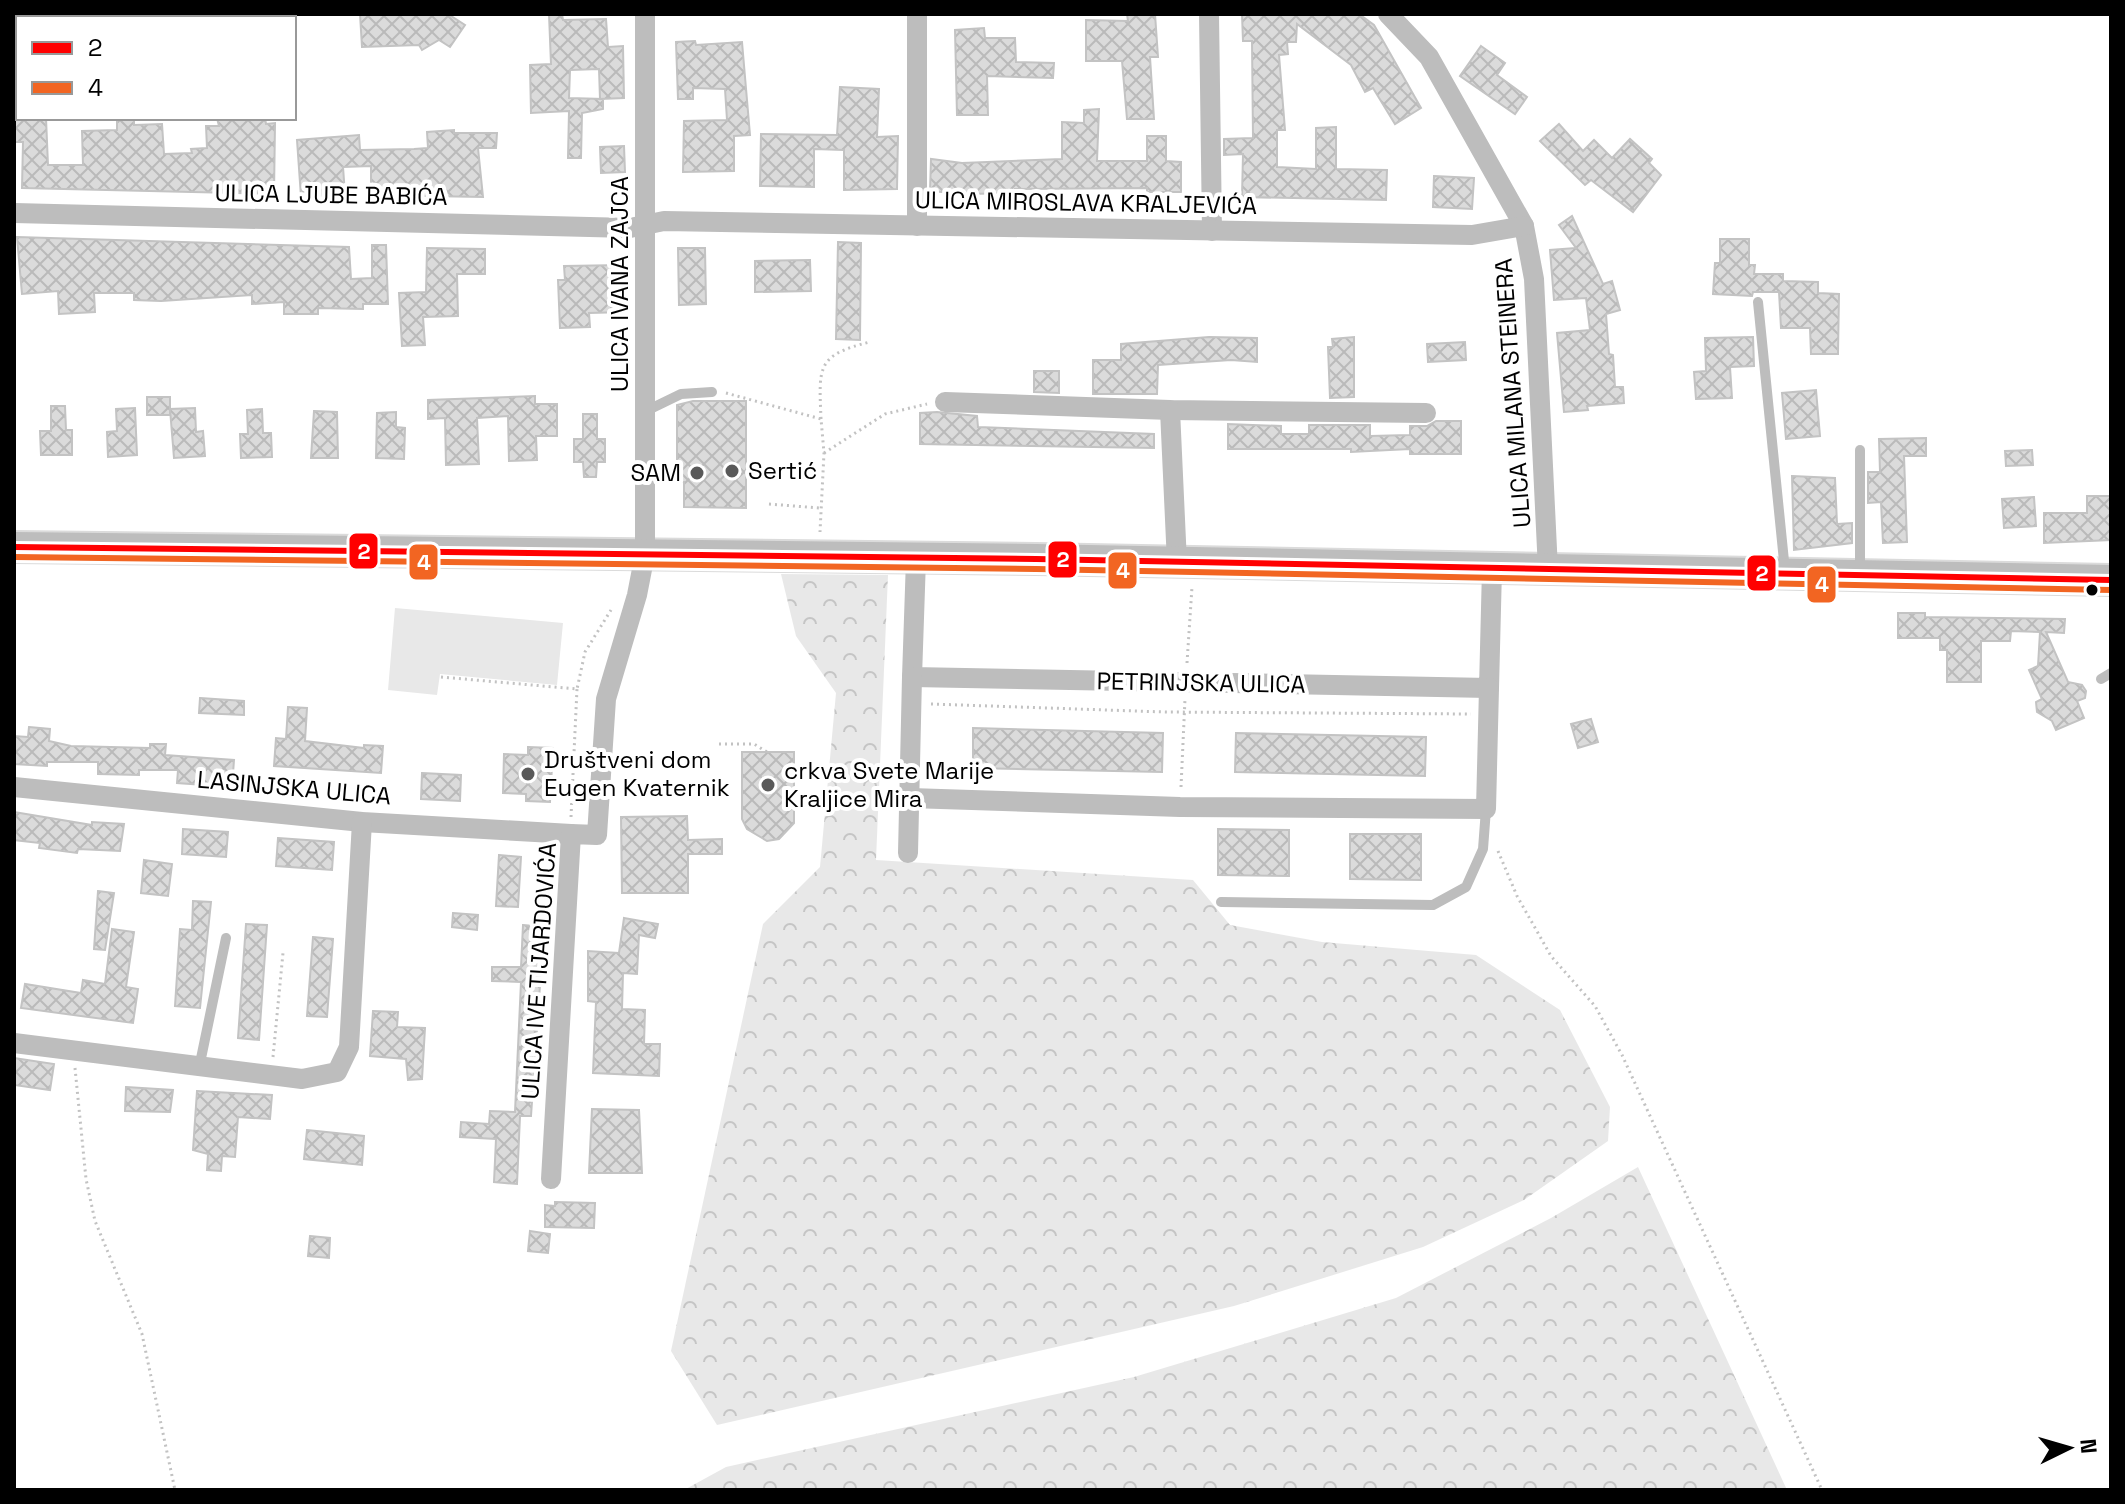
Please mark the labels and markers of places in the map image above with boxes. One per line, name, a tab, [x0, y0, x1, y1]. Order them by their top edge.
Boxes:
place label: Sertić	[748, 455, 817, 486]
place label: SAM	[630, 457, 681, 488]
marker: Sertić	[723, 462, 741, 480]
marker: SAM	[688, 464, 706, 482]
unlabelled marker	[2084, 582, 2100, 598]
place label: Društveni dom Eugen Kvaternik	[544, 744, 730, 803]
place label: crkva Svete Marije Kraljice Mira	[784, 755, 994, 814]
marker: Društveni dom Eugen Kvaternik	[519, 765, 537, 783]
marker: crkva Svete Marije Kraljice Mira	[759, 776, 777, 794]

